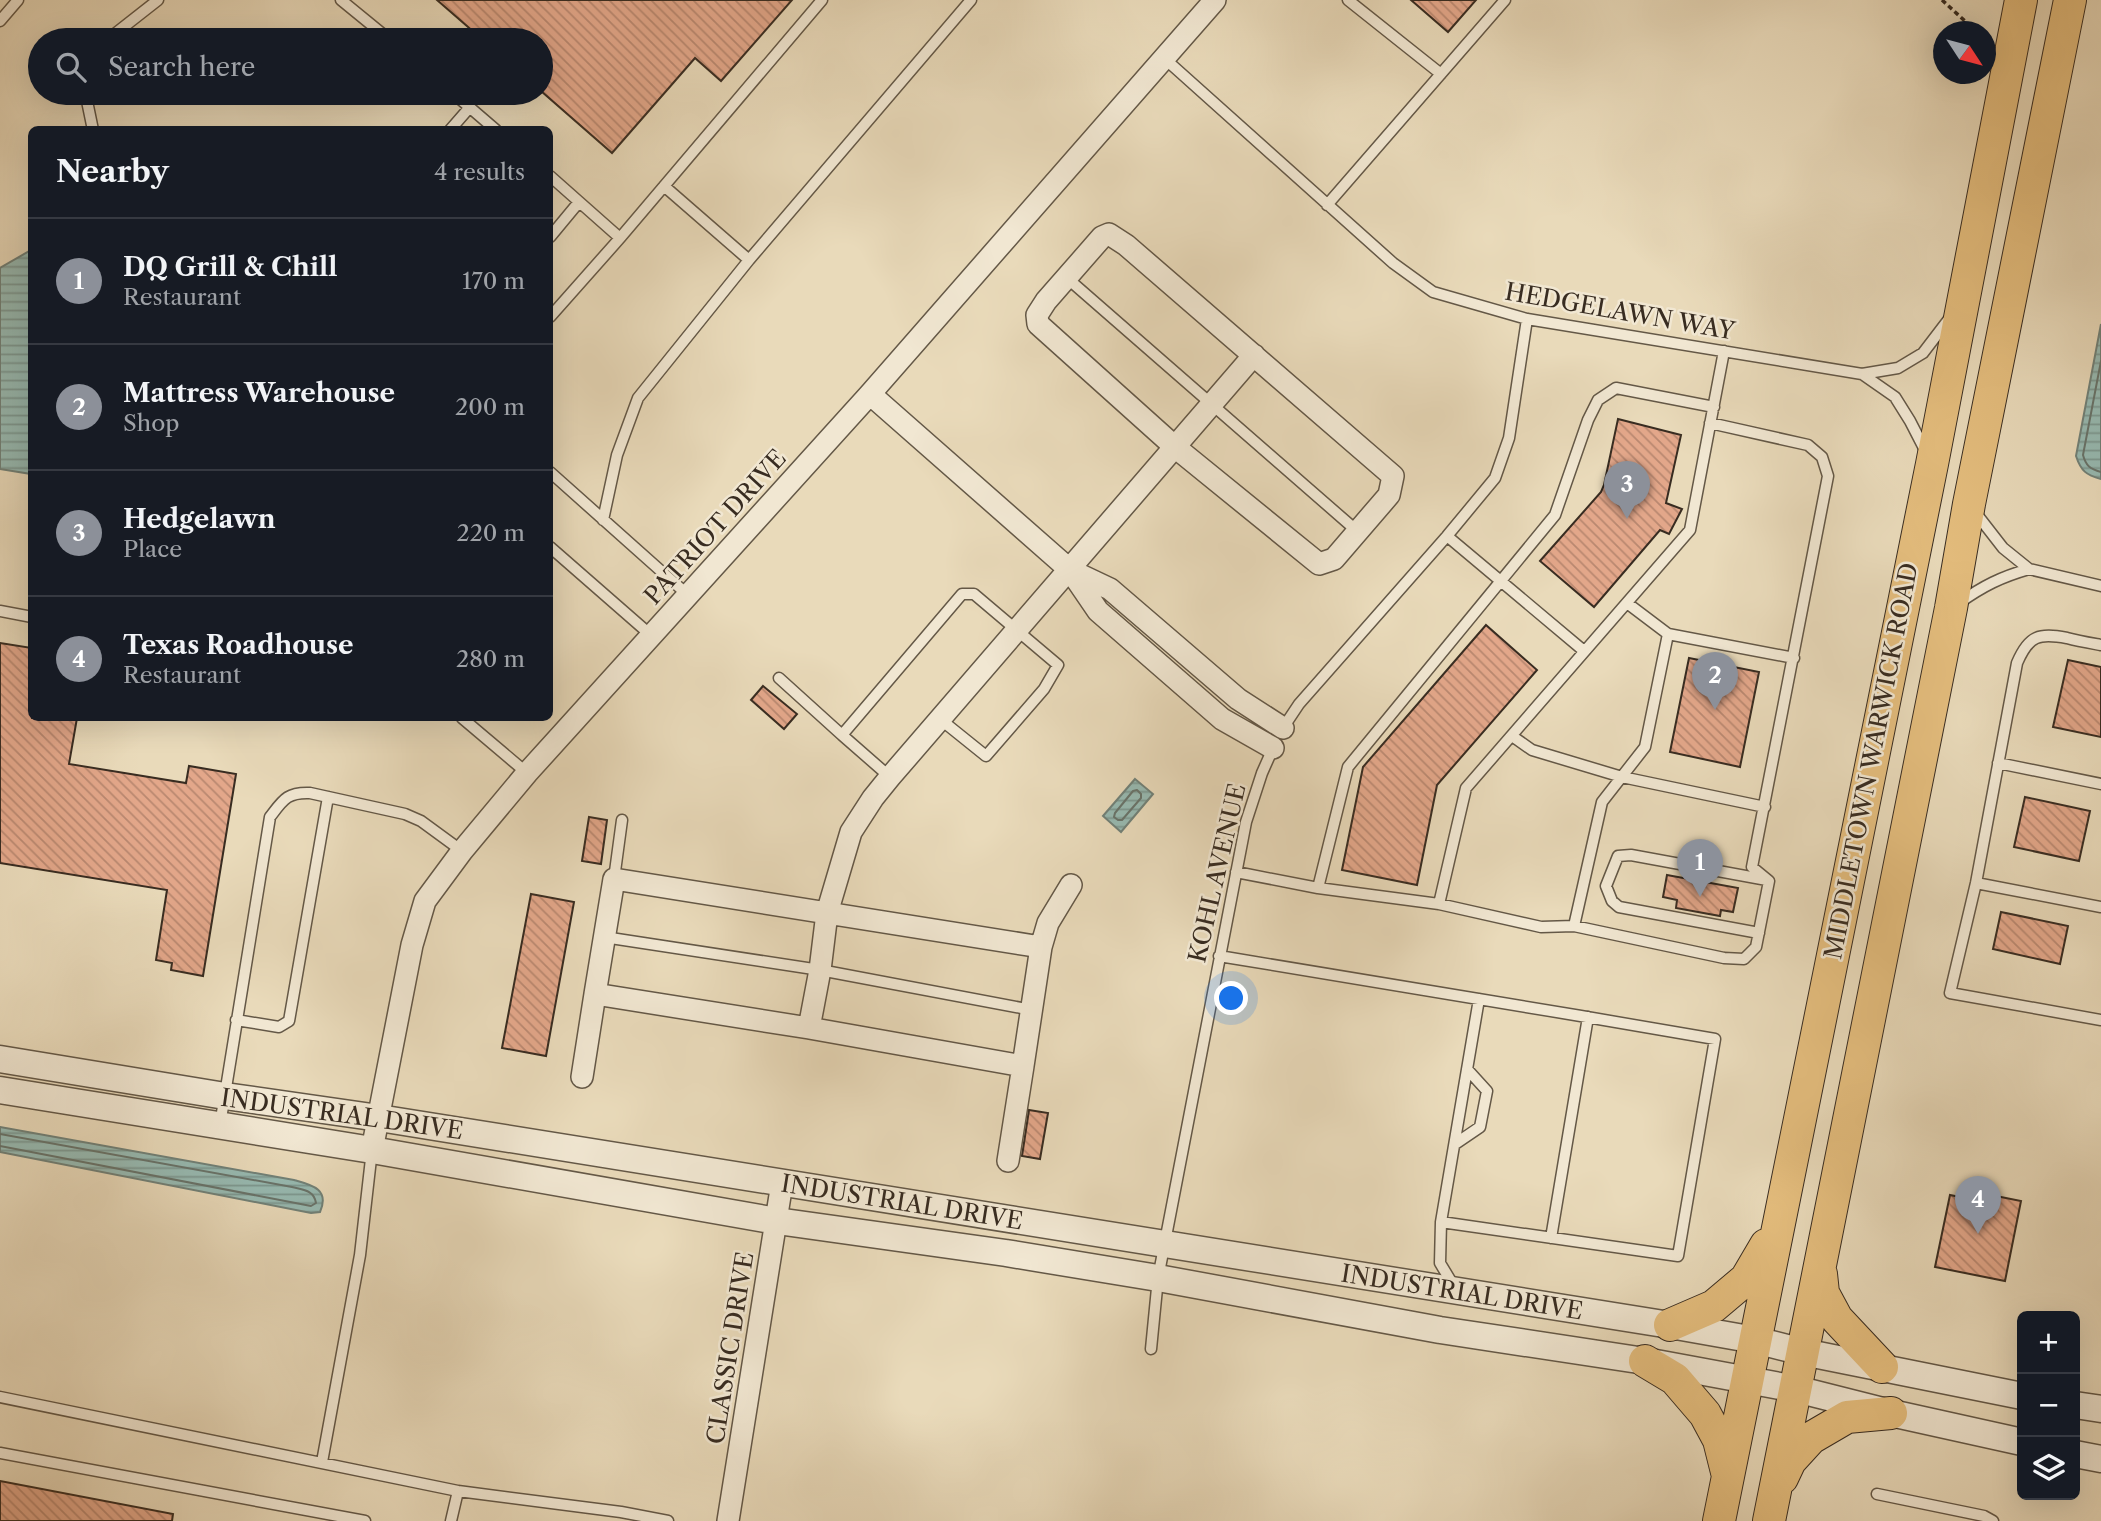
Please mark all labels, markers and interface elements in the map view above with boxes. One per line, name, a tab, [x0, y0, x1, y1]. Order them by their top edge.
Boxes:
north arrow	[1933, 21, 1996, 84]
search box	[28, 28, 553, 105]
icon: search	[52, 48, 90, 86]
text: Search here	[108, 51, 255, 83]
text: Nearby	[56, 153, 169, 190]
text: 4 results	[434, 158, 525, 186]
text: DQ Grill & Chill	[123, 251, 337, 283]
text: 1	[74, 267, 84, 295]
text: 170 m	[462, 267, 525, 295]
street label: HEDGELAWN WAY	[1503, 276, 1738, 346]
text: Restaurant	[123, 283, 241, 311]
text: Mattress Warehouse	[123, 377, 395, 409]
text: 2	[72, 393, 86, 421]
text: 200 m	[455, 393, 525, 421]
text: Shop	[123, 409, 179, 437]
street label: PATRIOT DRIVE	[638, 444, 792, 610]
pin: 3	[1604, 461, 1650, 519]
text: Hedgelawn	[123, 503, 275, 535]
text: 3	[73, 519, 86, 547]
text: 220 m	[456, 519, 525, 547]
text: Place	[123, 535, 182, 563]
street label: MIDDLETOWN WARWICK ROAD	[1818, 560, 1924, 962]
text: Texas Roadhouse	[123, 629, 354, 661]
text: 4	[72, 645, 86, 673]
text: 280 m	[456, 645, 525, 673]
pin: 2	[1692, 652, 1738, 710]
text: Restaurant	[123, 661, 241, 689]
street label: KOHL AVENUE	[1182, 781, 1252, 965]
pin: 1	[1677, 839, 1723, 897]
your location	[1214, 981, 1248, 1015]
street label: INDUSTRIAL DRIVE	[219, 1083, 465, 1145]
street label: INDUSTRIAL DRIVE	[779, 1169, 1025, 1235]
pin: 4	[1955, 1176, 2001, 1234]
street label: CLASSIC DRIVE	[700, 1250, 760, 1446]
street label: INDUSTRIAL DRIVE	[1339, 1259, 1585, 1325]
map controls	[2017, 1311, 2080, 1500]
button: +	[2017, 1311, 2080, 1374]
button: −	[2017, 1374, 2080, 1437]
button: layers	[2017, 1437, 2080, 1500]

